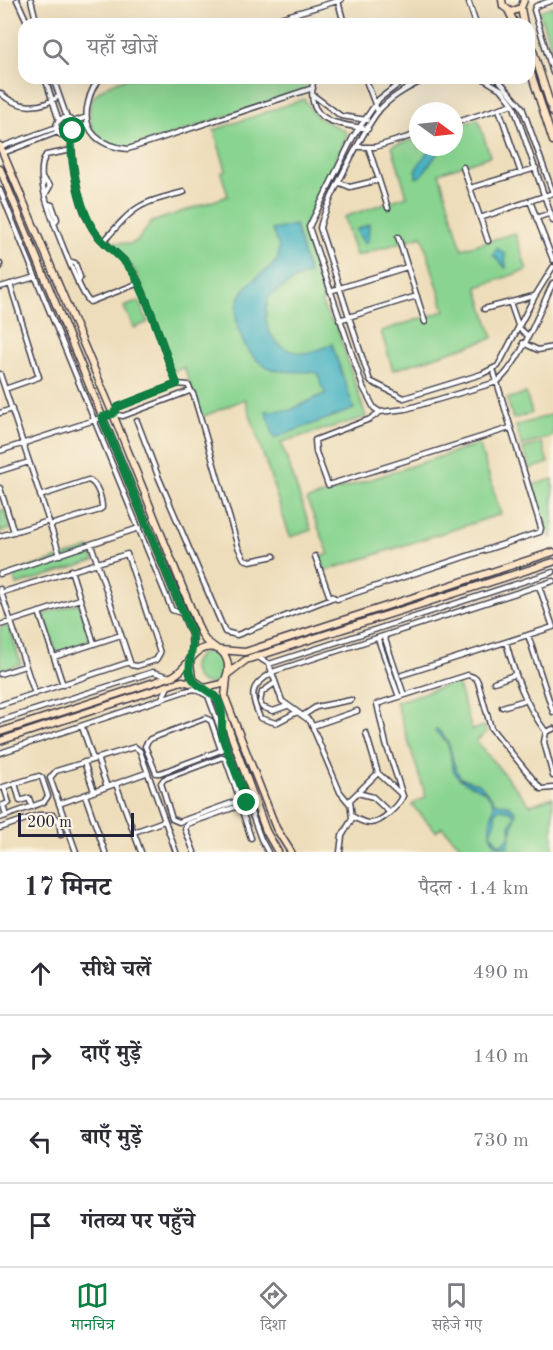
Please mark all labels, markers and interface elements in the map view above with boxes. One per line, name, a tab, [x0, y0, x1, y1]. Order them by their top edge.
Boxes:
search box	[18, 18, 535, 84]
icon: search	[39, 35, 72, 68]
text: यहाँ खोजें	[87, 37, 158, 59]
north arrow	[409, 102, 463, 156]
route start	[59, 117, 85, 143]
route end	[233, 789, 259, 815]
scale bar	[18, 810, 134, 838]
text: 200 m	[27, 815, 72, 831]
text: 17 मिनट	[24, 875, 111, 901]
text: पैदल · 1.4 km	[419, 879, 529, 899]
icon: ahead	[24, 957, 57, 990]
text: सीधे चलें	[81, 959, 151, 981]
text: 490 m	[473, 963, 529, 983]
icon: right	[24, 1041, 57, 1074]
text: दाएँ मुड़ें	[81, 1043, 141, 1065]
text: 140 m	[473, 1047, 529, 1067]
icon: left	[24, 1125, 57, 1158]
text: बाएँ मुड़ें	[81, 1127, 142, 1149]
text: 730 m	[473, 1131, 529, 1151]
icon: arrive	[24, 1209, 57, 1242]
text: गंतव्य पर पहुँचे	[81, 1211, 195, 1233]
tab: मानचित्र	[71, 1279, 114, 1340]
tab: दिशा	[257, 1279, 290, 1340]
tab: सहेजे गए	[432, 1279, 482, 1340]

